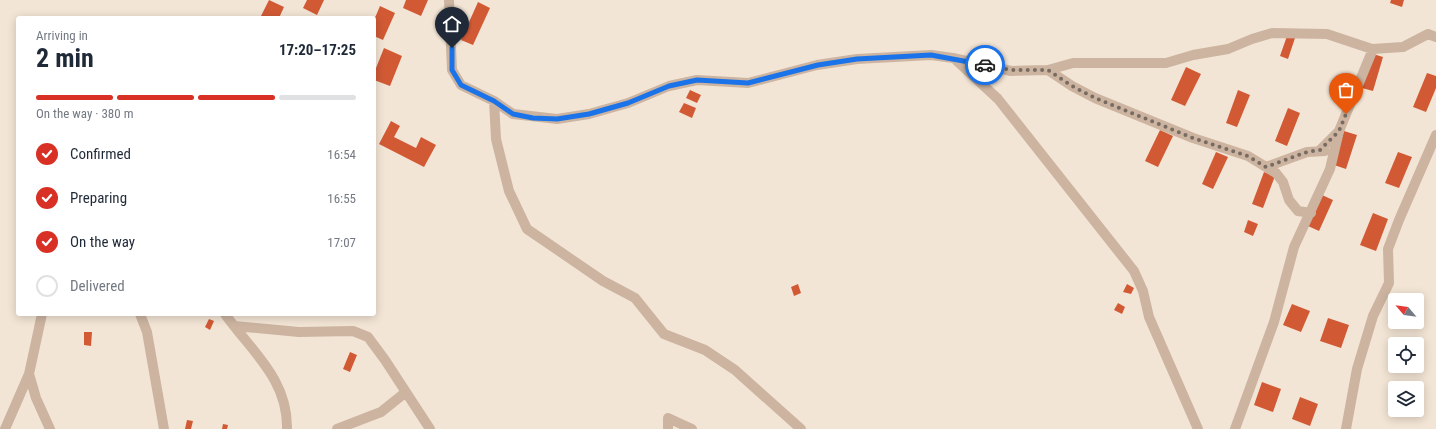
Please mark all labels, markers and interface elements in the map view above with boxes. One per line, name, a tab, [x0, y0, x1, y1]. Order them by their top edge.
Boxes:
pin	[435, 7.0, 469, 48]
icon: home	[441, 13, 463, 35]
text: Arriving in	[36, 28, 88, 43]
text: 17:20–17:25	[279, 41, 356, 59]
text: 2 min	[36, 43, 94, 73]
courier	[965, 45, 1005, 85]
icon: car	[974, 54, 996, 76]
pin	[1329, 73, 1363, 114]
icon: bag	[1335, 79, 1357, 101]
text: On the way · 380 m	[36, 106, 133, 121]
icon: check	[36, 143, 58, 165]
text: Confirmed	[70, 145, 131, 163]
text: 16:54	[327, 147, 356, 162]
icon: check	[36, 187, 58, 209]
text: Preparing	[70, 189, 127, 207]
text: 16:55	[327, 191, 356, 206]
icon: check	[36, 231, 58, 253]
text: On the way	[70, 233, 135, 251]
text: 17:07	[327, 235, 356, 250]
text: Delivered	[70, 277, 125, 295]
north arrow	[1388, 293, 1424, 329]
map controls	[1388, 293, 1424, 417]
button: locate	[1388, 337, 1424, 373]
button: layers	[1388, 381, 1424, 417]

